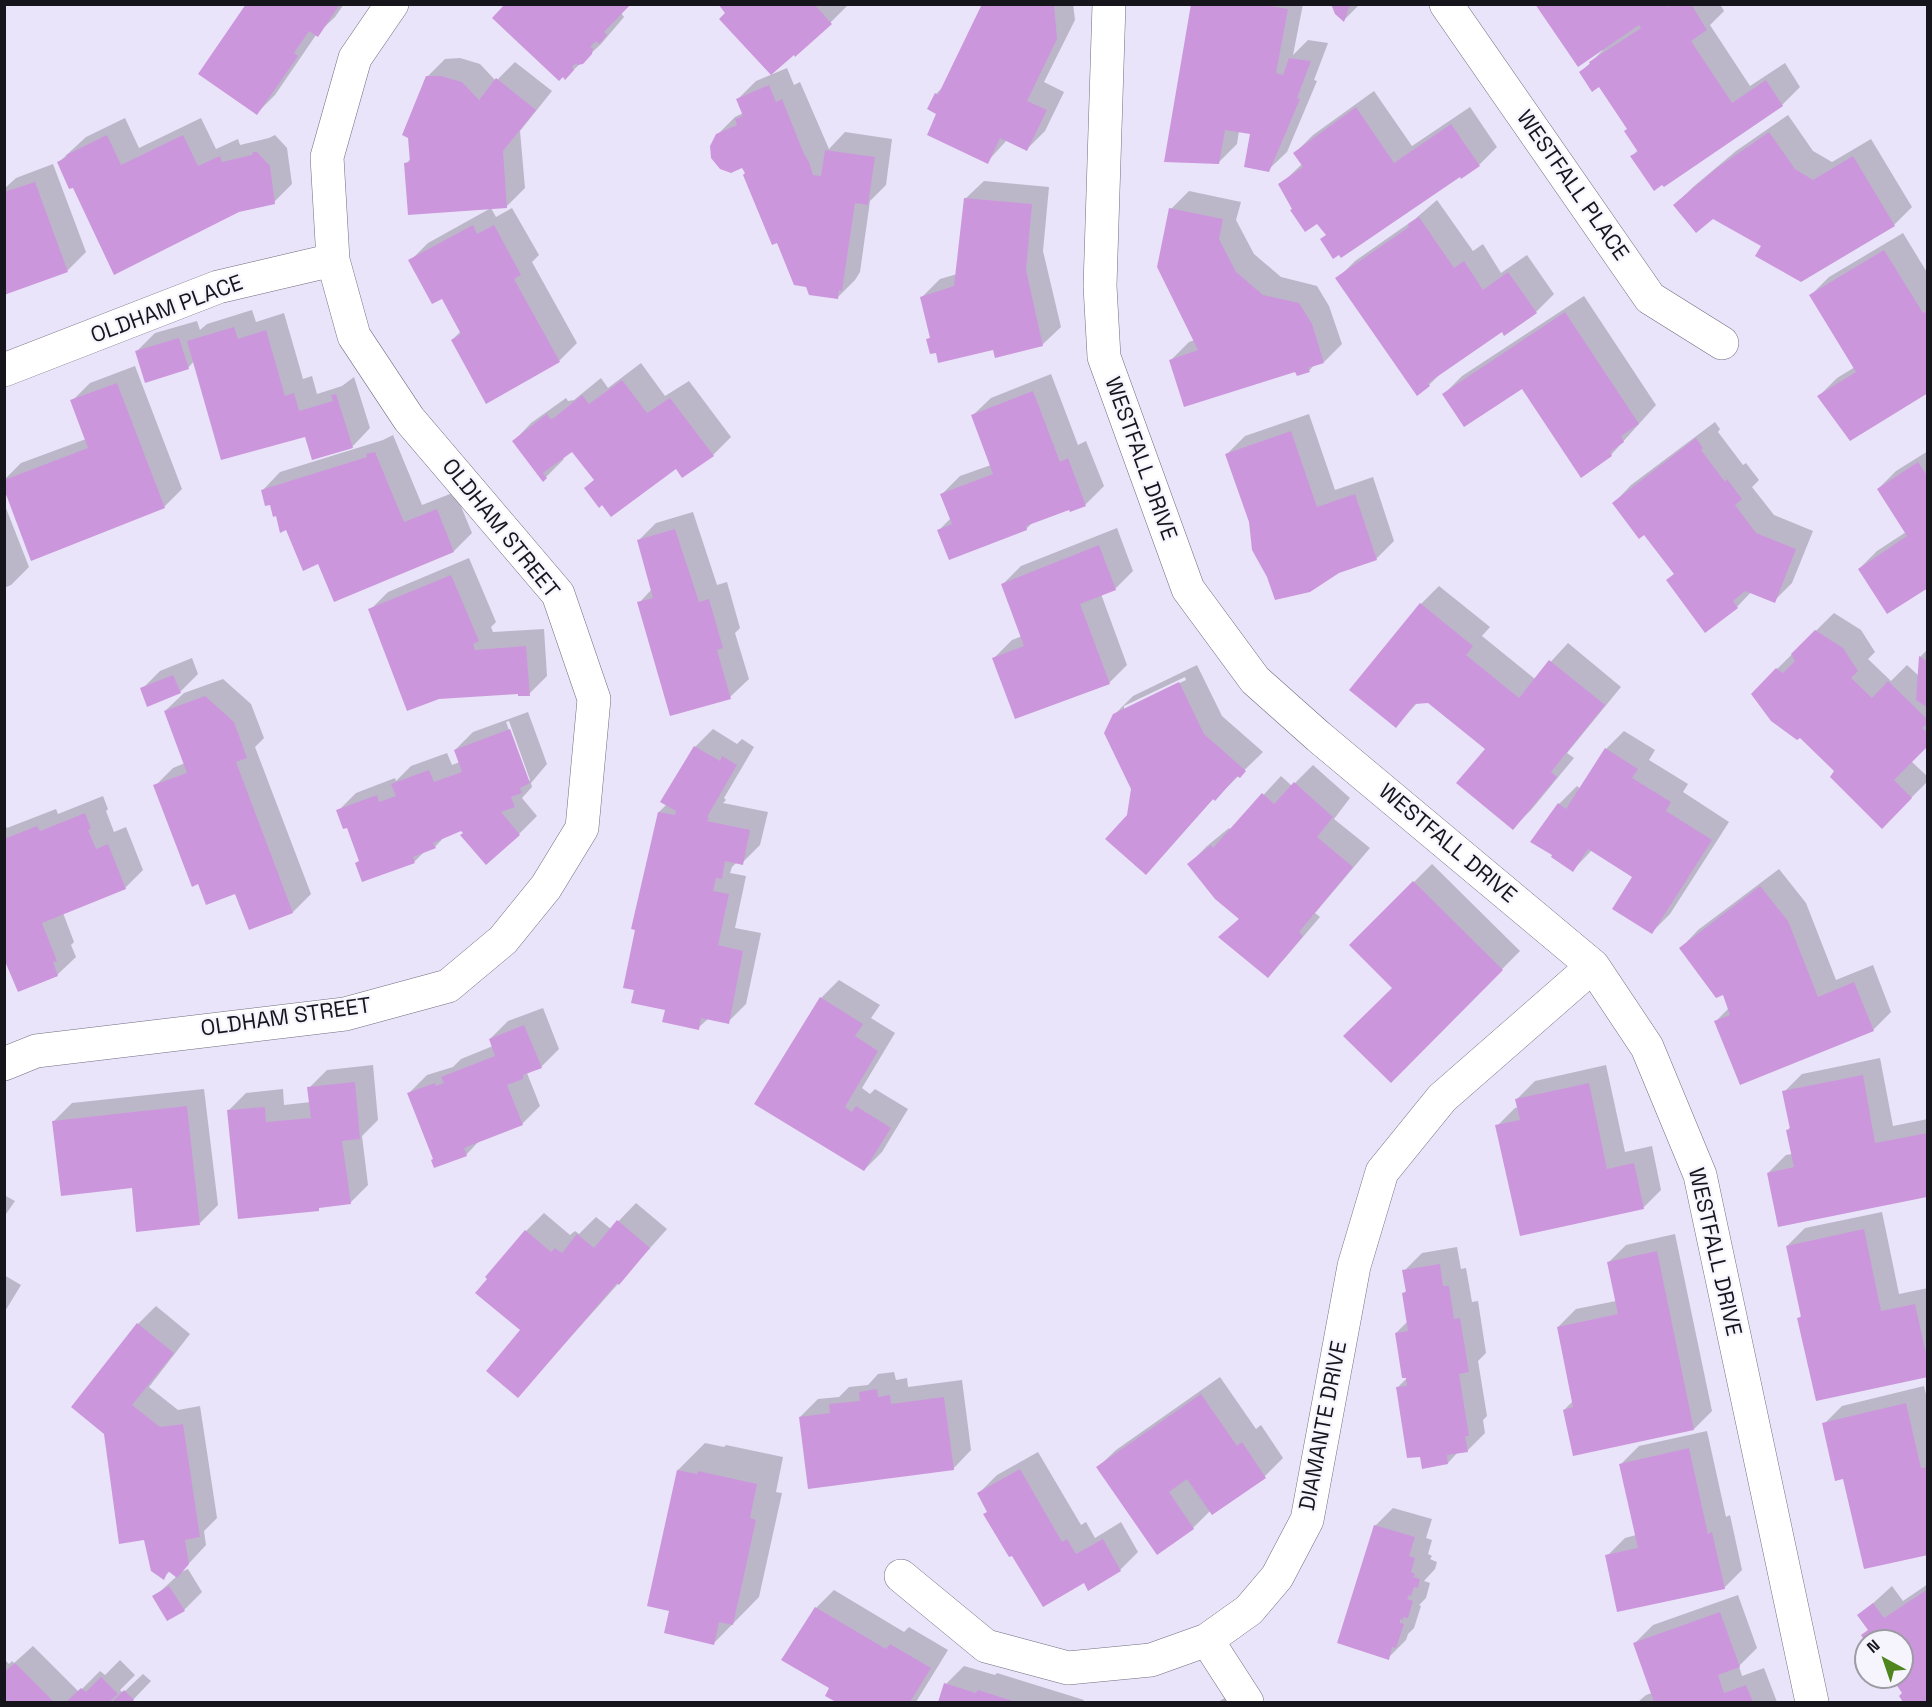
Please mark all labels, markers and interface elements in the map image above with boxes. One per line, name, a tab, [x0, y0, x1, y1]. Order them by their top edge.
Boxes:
street label: WESTFALL PLACE	[1510, 106, 1634, 266]
street label: OLDHAM PLACE	[87, 270, 247, 350]
street label: WESTFALL DRIVE	[1098, 374, 1182, 544]
street label: OLDHAM STREET	[436, 454, 564, 604]
street label: WESTFALL DRIVE	[1373, 779, 1521, 909]
street label: OLDHAM STREET	[199, 993, 373, 1043]
street label: WESTFALL DRIVE	[1682, 1165, 1746, 1339]
street label: DIAMANTE DRIVE	[1295, 1339, 1353, 1513]
north arrow	[1854, 1629, 1914, 1689]
text: N	[1863, 1635, 1884, 1658]

